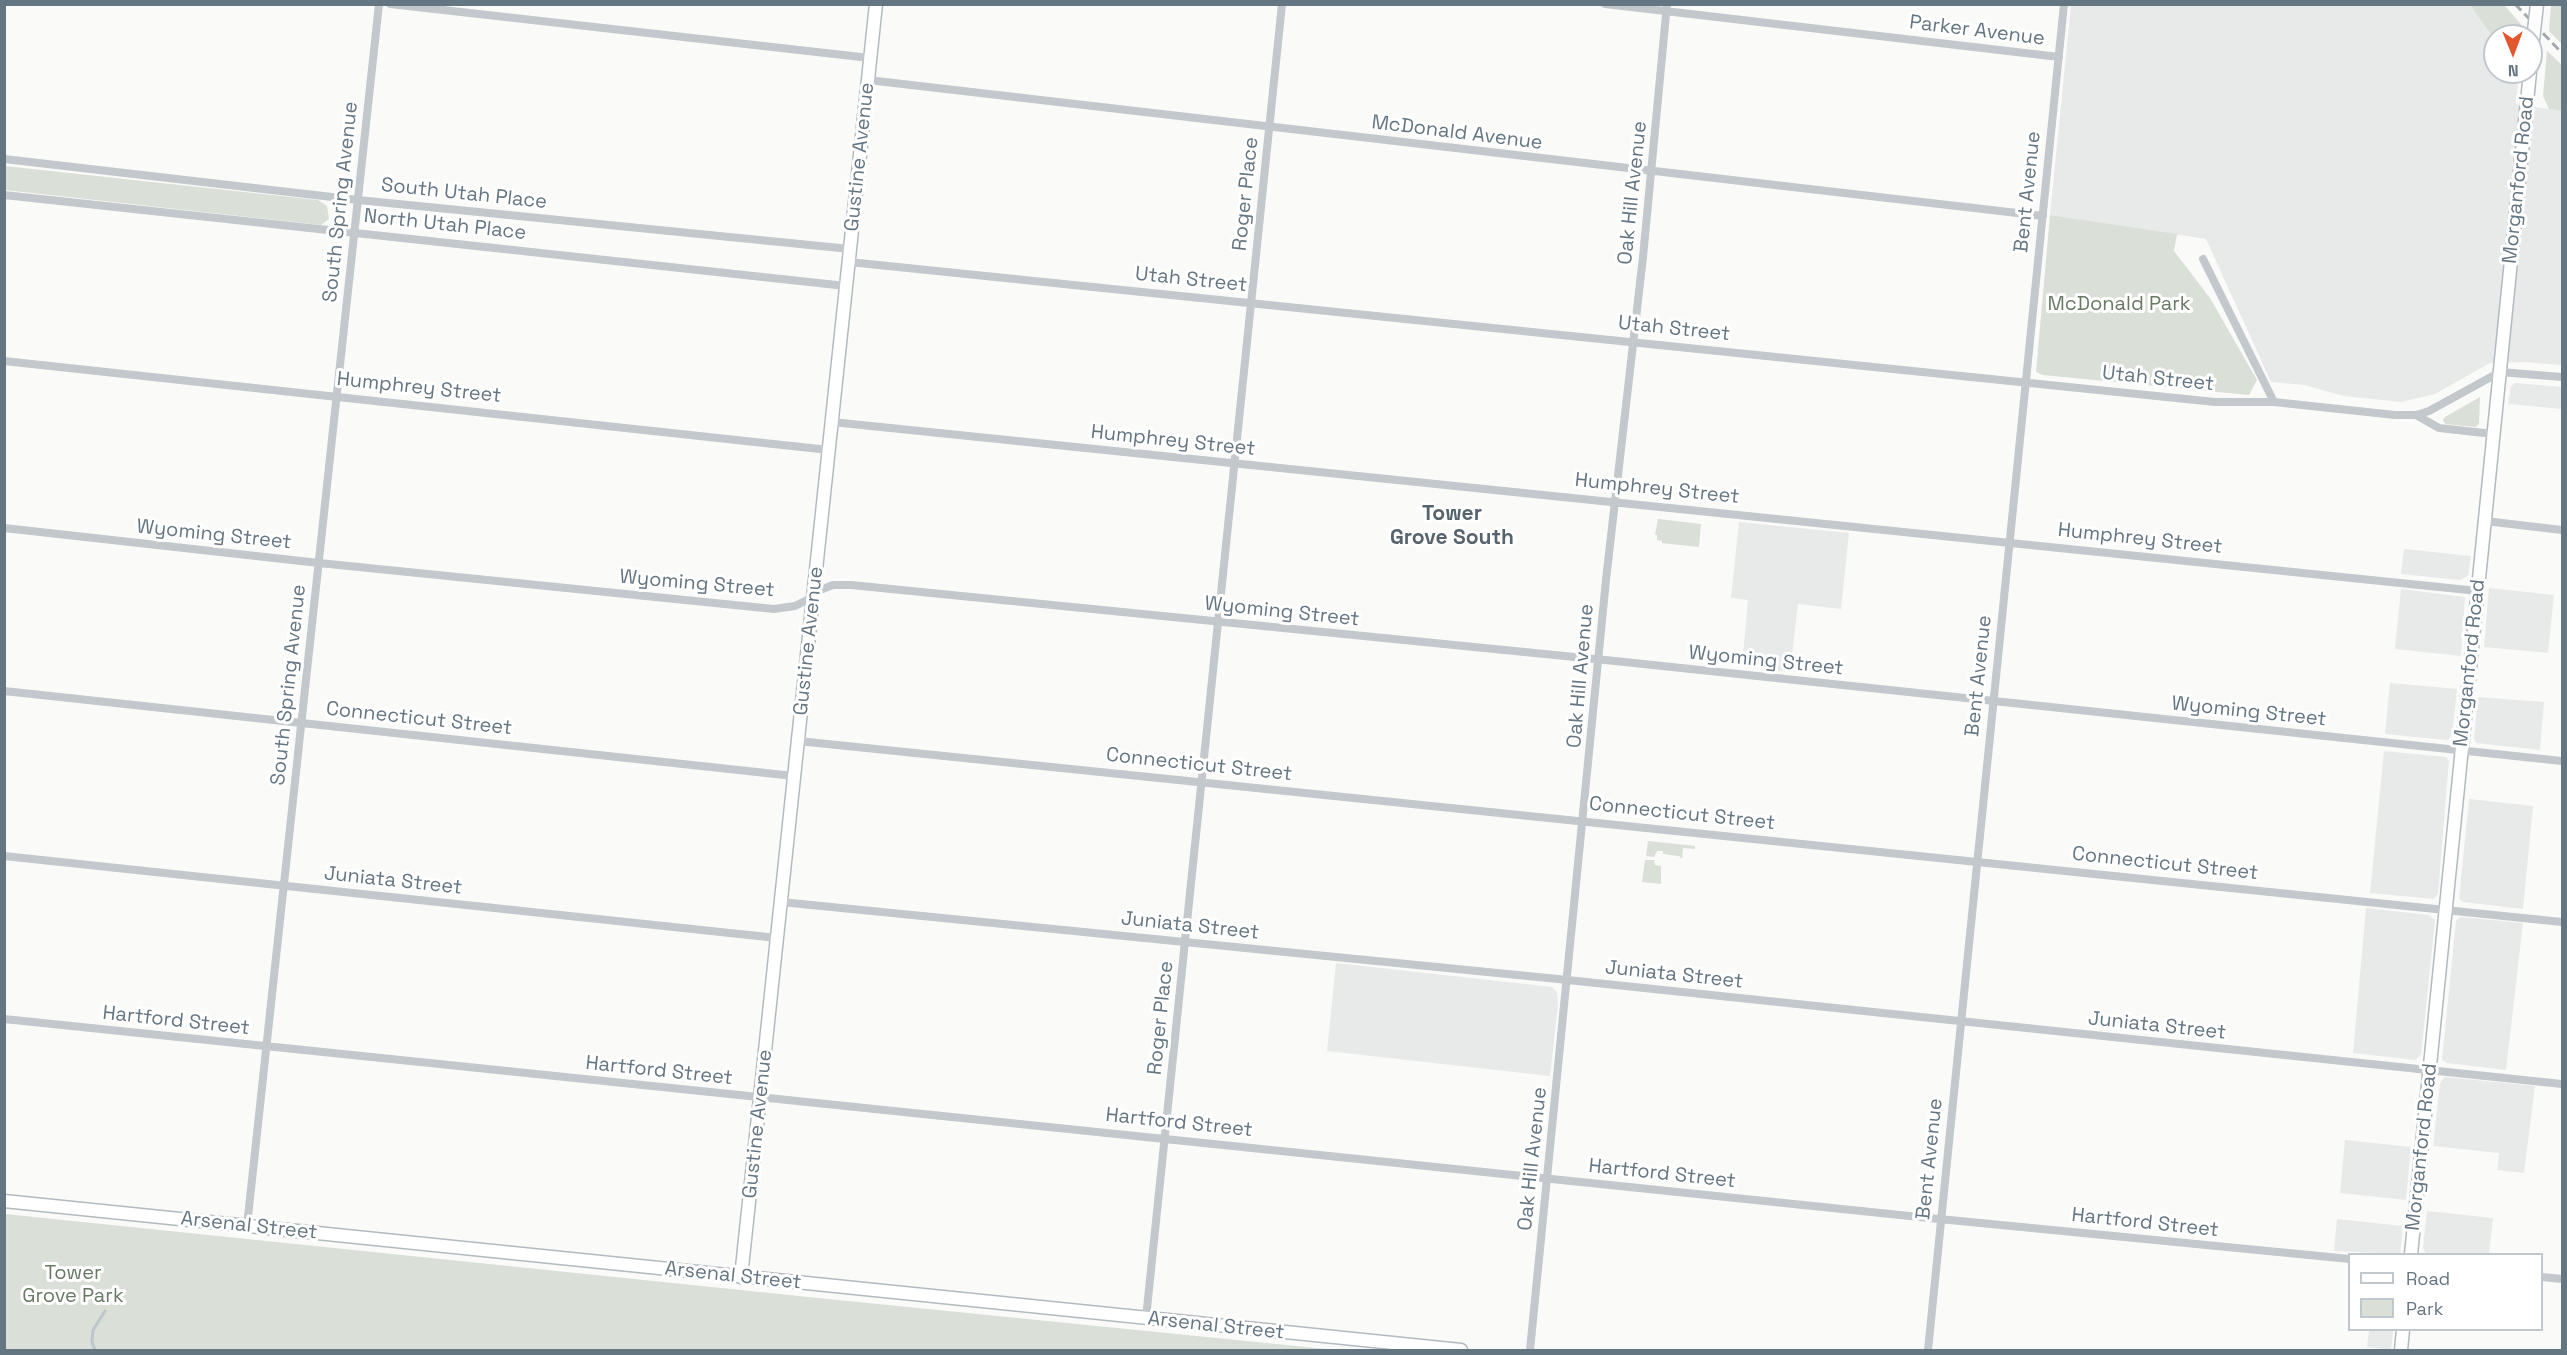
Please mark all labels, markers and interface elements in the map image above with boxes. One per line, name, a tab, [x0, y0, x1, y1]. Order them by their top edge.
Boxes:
street label: Parker Avenue	[1908, 11, 2046, 51]
north arrow	[2483, 24, 2543, 84]
text: N	[2508, 60, 2519, 81]
street label: Gustine Avenue	[840, 81, 880, 233]
street label: Morganford Road	[2498, 95, 2540, 265]
street label: South Spring Avenue	[319, 100, 363, 304]
street label: McDonald Avenue	[1370, 111, 1544, 155]
street label: Oak Hill Avenue	[1614, 120, 1652, 266]
street label: Bent Avenue	[2010, 130, 2046, 254]
street label: Roger Place	[1228, 136, 1264, 252]
street label: South Utah Place	[380, 173, 548, 215]
street label: North Utah Place	[363, 205, 527, 245]
street label: Utah Street	[1134, 262, 1248, 298]
park label: McDonald Park	[2047, 293, 2191, 317]
street label: Utah Street	[1617, 311, 1731, 347]
street label: Utah Street	[2101, 361, 2215, 397]
street label: Humphrey Street	[336, 367, 502, 409]
street label: Humphrey Street	[1090, 420, 1256, 462]
street label: Humphrey Street	[1574, 468, 1740, 510]
district label: Tower Grove South	[1390, 501, 1514, 551]
street label: Wyoming Street	[135, 515, 293, 555]
street label: Humphrey Street	[2057, 518, 2223, 560]
street label: Wyoming Street	[618, 565, 776, 603]
street label: Gustine Avenue	[789, 565, 829, 717]
street label: Morganford Road	[2449, 578, 2491, 748]
street label: South Spring Avenue	[267, 583, 311, 787]
street label: Wyoming Street	[1203, 592, 1361, 632]
street label: Oak Hill Avenue	[1563, 603, 1599, 749]
street label: Bent Avenue	[1961, 614, 1997, 738]
street label: Wyoming Street	[1687, 641, 1845, 681]
street label: Wyoming Street	[2170, 692, 2328, 732]
street label: Connecticut Street	[325, 697, 513, 741]
street label: Connecticut Street	[1105, 743, 1293, 787]
street label: Connecticut Street	[1588, 792, 1776, 836]
street label: Connecticut Street	[2071, 842, 2259, 886]
street label: Juniata Street	[323, 862, 463, 900]
street label: Juniata Street	[1120, 907, 1260, 945]
street label: Juniata Street	[1604, 956, 1744, 994]
street label: Roger Place	[1143, 960, 1179, 1076]
street label: Hartford Street	[101, 1001, 251, 1041]
street label: Juniata Street	[2087, 1007, 2227, 1045]
street label: Gustine Avenue	[738, 1048, 778, 1200]
street label: Hartford Street	[584, 1051, 734, 1091]
street label: Morganford Road	[2401, 1062, 2443, 1232]
street label: Oak Hill Avenue	[1514, 1086, 1552, 1232]
street label: Bent Avenue	[1912, 1097, 1948, 1221]
street label: Hartford Street	[1104, 1103, 1254, 1143]
street label: Hartford Street	[1587, 1154, 1737, 1194]
street label: Hartford Street	[2070, 1203, 2220, 1243]
street label: Arsenal Street	[179, 1207, 319, 1245]
legend	[2348, 1253, 2543, 1331]
street label: Arsenal Street	[663, 1257, 803, 1295]
park label: Tower Grove Park	[22, 1262, 124, 1309]
text: Road	[2406, 1267, 2450, 1290]
text: Park	[2406, 1297, 2443, 1320]
street label: Arsenal Street	[1146, 1307, 1286, 1345]

